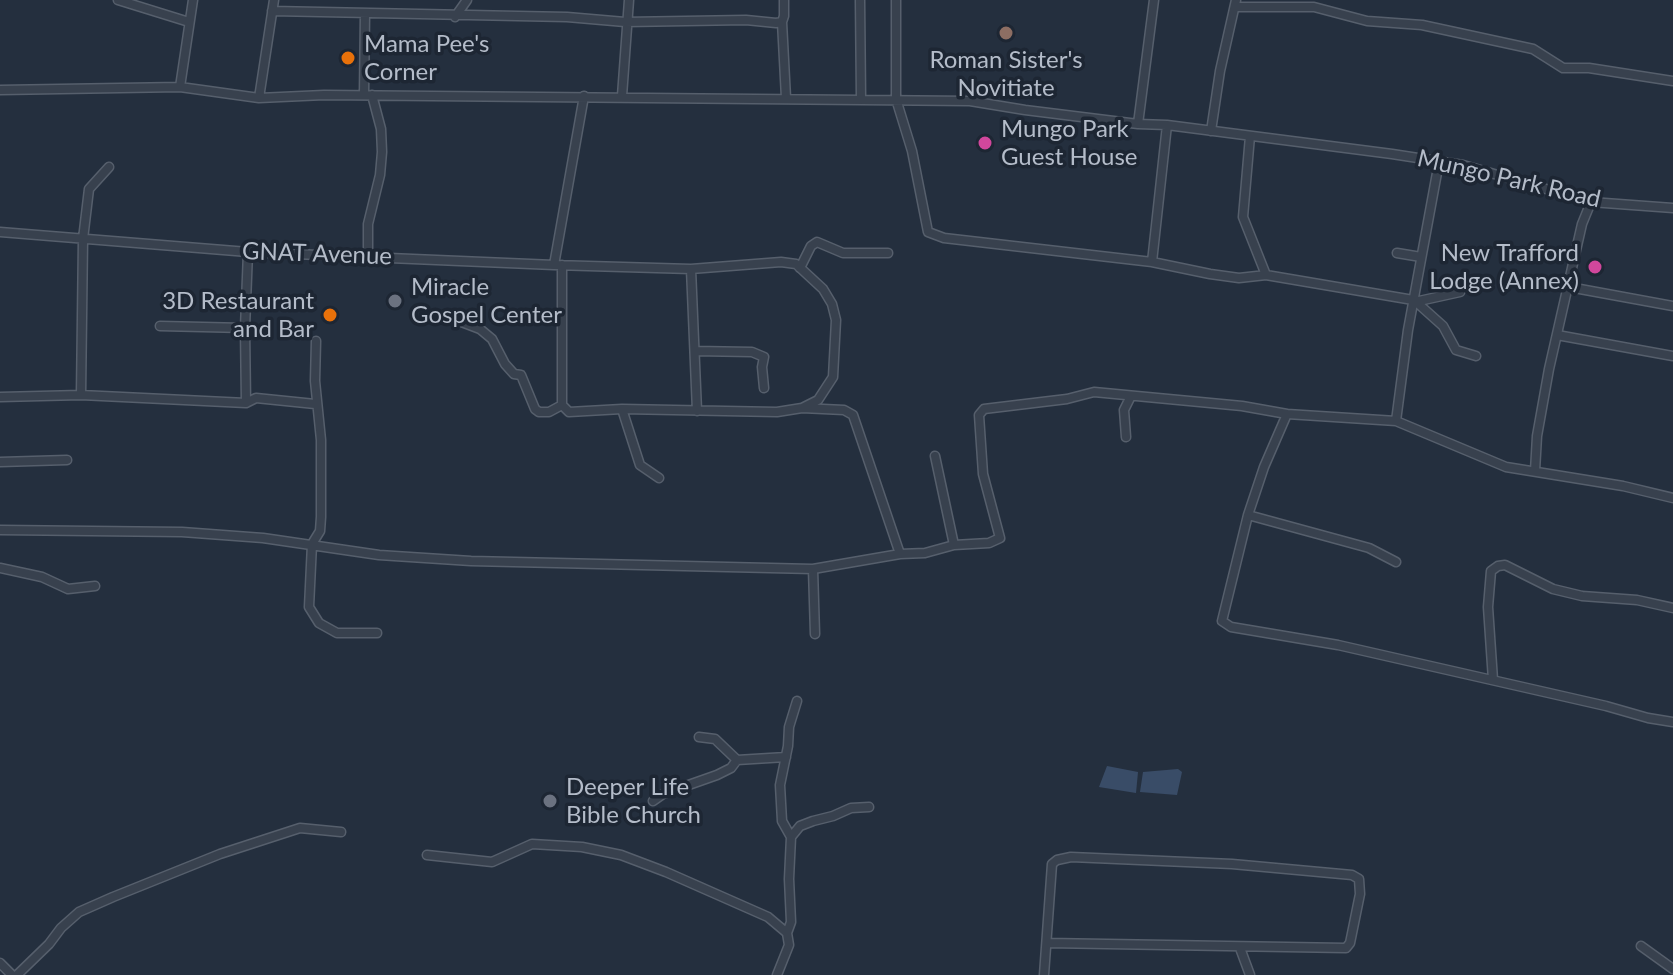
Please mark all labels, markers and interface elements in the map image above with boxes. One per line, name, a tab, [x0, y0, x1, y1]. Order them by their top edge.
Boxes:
marker: Roman Sister's Novitiate	[997, 24, 1015, 42]
place label: Mama Pee's Corner	[364, 30, 489, 86]
place label: Roman Sister's Novitiate	[929, 46, 1083, 102]
marker: Mama Pee's Corner	[339, 49, 357, 67]
place label: Mungo Park Guest House	[1001, 115, 1138, 171]
marker: Mungo Park Guest House	[976, 134, 994, 152]
street label: Mungo Park Road	[1415, 144, 1603, 214]
street label: GNAT Avenue	[241, 237, 393, 271]
place label: New Trafford Lodge (Annex)	[1429, 239, 1579, 295]
marker: New Trafford Lodge (Annex)	[1586, 258, 1604, 276]
place label: Miracle Gospel Center	[411, 273, 562, 329]
place label: 3D Restaurant and Bar	[162, 287, 314, 343]
marker: Miracle Gospel Center	[386, 292, 404, 310]
marker: 3D Restaurant and Bar	[321, 306, 339, 324]
place label: Deeper Life Bible Church	[566, 773, 701, 829]
marker: Deeper Life Bible Church	[541, 792, 559, 810]

